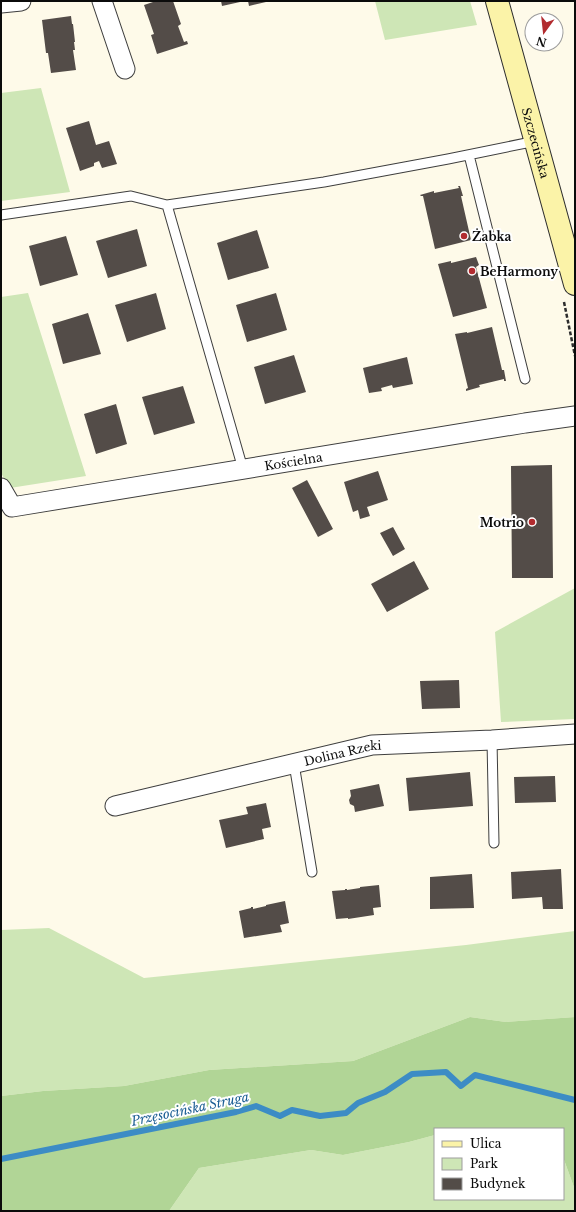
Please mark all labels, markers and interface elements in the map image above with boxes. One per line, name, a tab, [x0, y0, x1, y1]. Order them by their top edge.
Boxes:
north arrow	[524, 12, 564, 52]
text: N	[534, 33, 548, 50]
street label: Szczecińska	[519, 106, 553, 180]
place label: Żabka	[472, 228, 512, 244]
marker: Żabka	[459, 231, 469, 241]
place label: BeHarmony	[480, 264, 558, 279]
marker: BeHarmony	[467, 266, 477, 276]
street label: Kościelna	[263, 449, 324, 473]
place label: Motrio	[480, 515, 524, 530]
marker: Motrio	[527, 517, 537, 527]
street label: Dolina Rzeki	[302, 737, 382, 768]
water label: Przęsocińska Struga	[128, 1088, 251, 1130]
legend	[434, 1128, 564, 1200]
text: Ulica	[470, 1136, 502, 1151]
text: Park	[470, 1156, 498, 1171]
text: Budynek	[470, 1176, 526, 1191]

